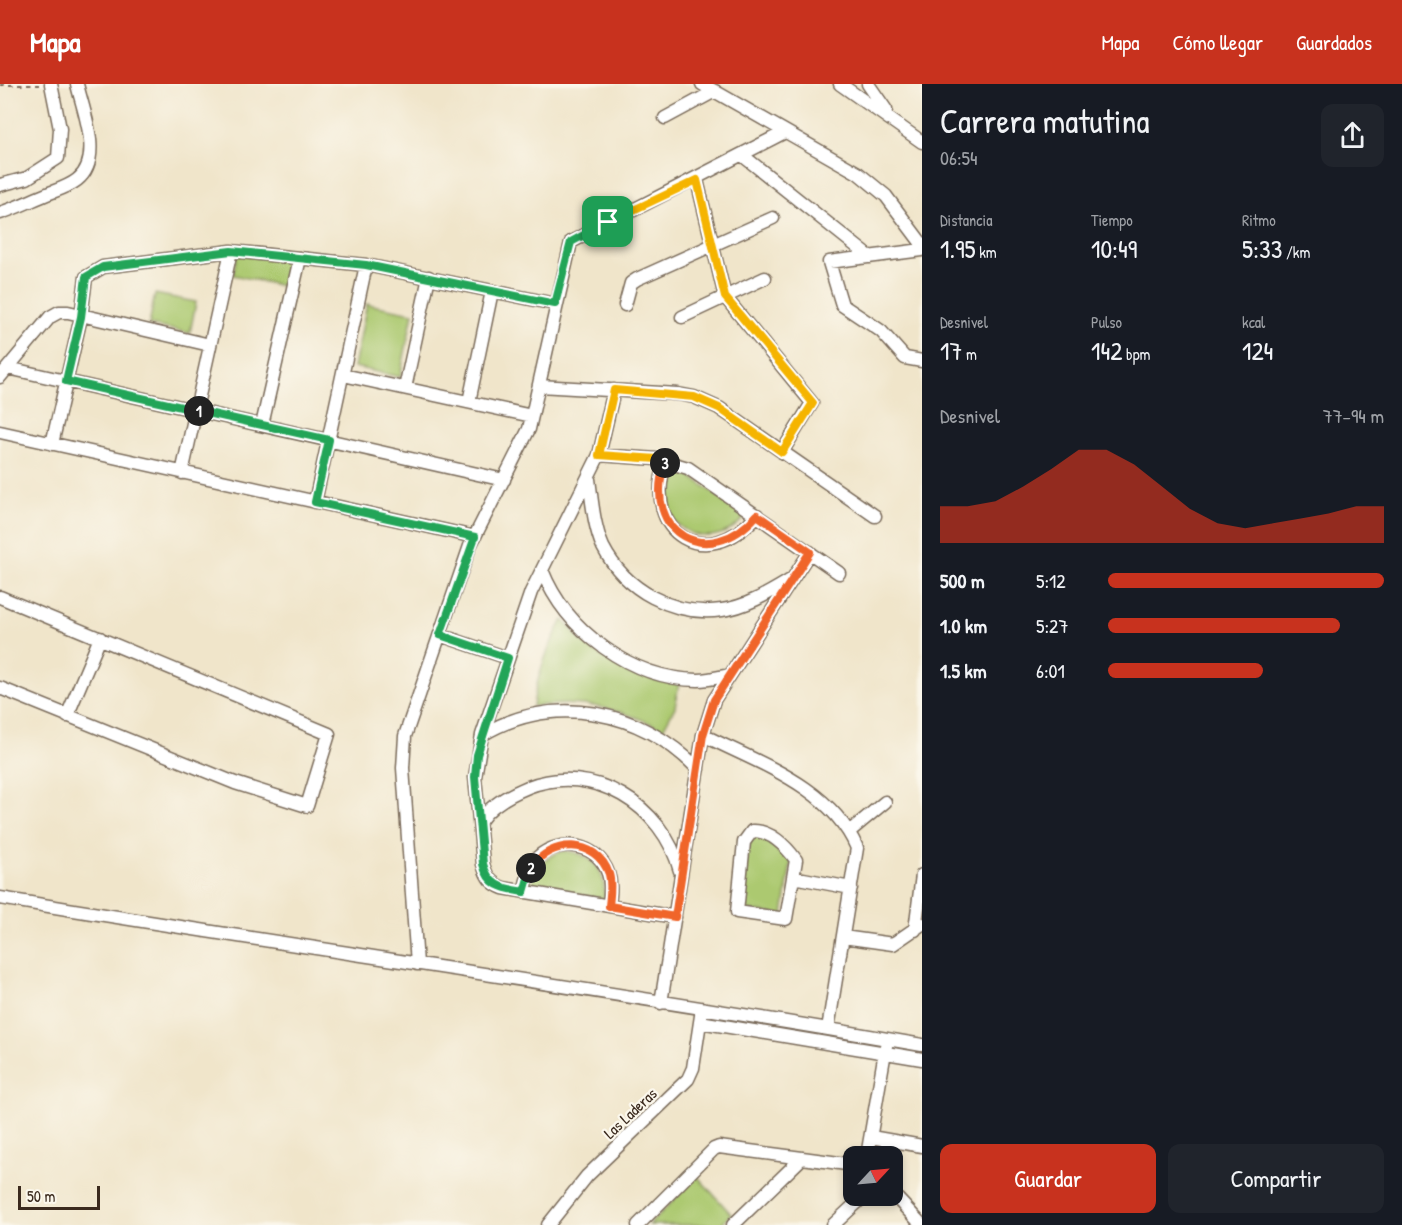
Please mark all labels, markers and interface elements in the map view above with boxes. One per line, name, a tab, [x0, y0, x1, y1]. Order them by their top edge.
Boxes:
text: Mapa	[30, 23, 81, 61]
text: Mapa	[1101, 28, 1139, 57]
text: Cómo llegar	[1172, 28, 1263, 57]
text: Guardados	[1296, 28, 1372, 57]
text: Carrera matutina	[940, 99, 1149, 143]
button: share	[1321, 104, 1384, 167]
text: 06:54	[940, 144, 978, 171]
pin	[582, 196, 633, 247]
icon: arrive	[591, 205, 624, 238]
text: Distancia	[940, 209, 992, 231]
text: Tiempo	[1091, 209, 1133, 231]
text: Ritmo	[1242, 209, 1276, 231]
text: 1.95	[940, 231, 976, 266]
text: 10:49	[1091, 231, 1137, 266]
text: 5:33	[1242, 231, 1282, 266]
text: km	[976, 241, 997, 263]
text: /km	[1282, 241, 1310, 263]
text: Desnivel	[940, 311, 988, 333]
text: Pulso	[1091, 311, 1122, 333]
text: kcal	[1242, 311, 1265, 333]
text: 17	[940, 333, 962, 368]
text: 142	[1091, 333, 1122, 368]
text: 124	[1242, 333, 1273, 368]
text: m	[962, 343, 977, 365]
text: bpm	[1122, 343, 1150, 365]
pin: 1	[184, 396, 214, 426]
text: 1	[196, 400, 202, 422]
text: Desnivel	[940, 402, 1000, 429]
text: 77–94 m	[1323, 402, 1384, 429]
pin: 3	[650, 448, 680, 478]
text: 3	[661, 452, 669, 474]
text: 500 m	[940, 567, 985, 594]
text: 5:12	[1036, 567, 1066, 594]
text: 1.0 km	[940, 612, 987, 639]
text: 5:27	[1036, 612, 1068, 639]
text: 1.5 km	[940, 657, 987, 684]
text: 6:01	[1036, 657, 1065, 684]
pin: 2	[516, 853, 546, 883]
text: 2	[527, 857, 535, 879]
street label: Las Laderas	[599, 1083, 661, 1143]
button: Guardar	[940, 1144, 1156, 1213]
button: Compartir	[1168, 1144, 1384, 1213]
north arrow	[843, 1146, 903, 1206]
map controls	[843, 1146, 903, 1206]
scale bar	[18, 1183, 100, 1210]
text: 50 m	[27, 1185, 56, 1207]

